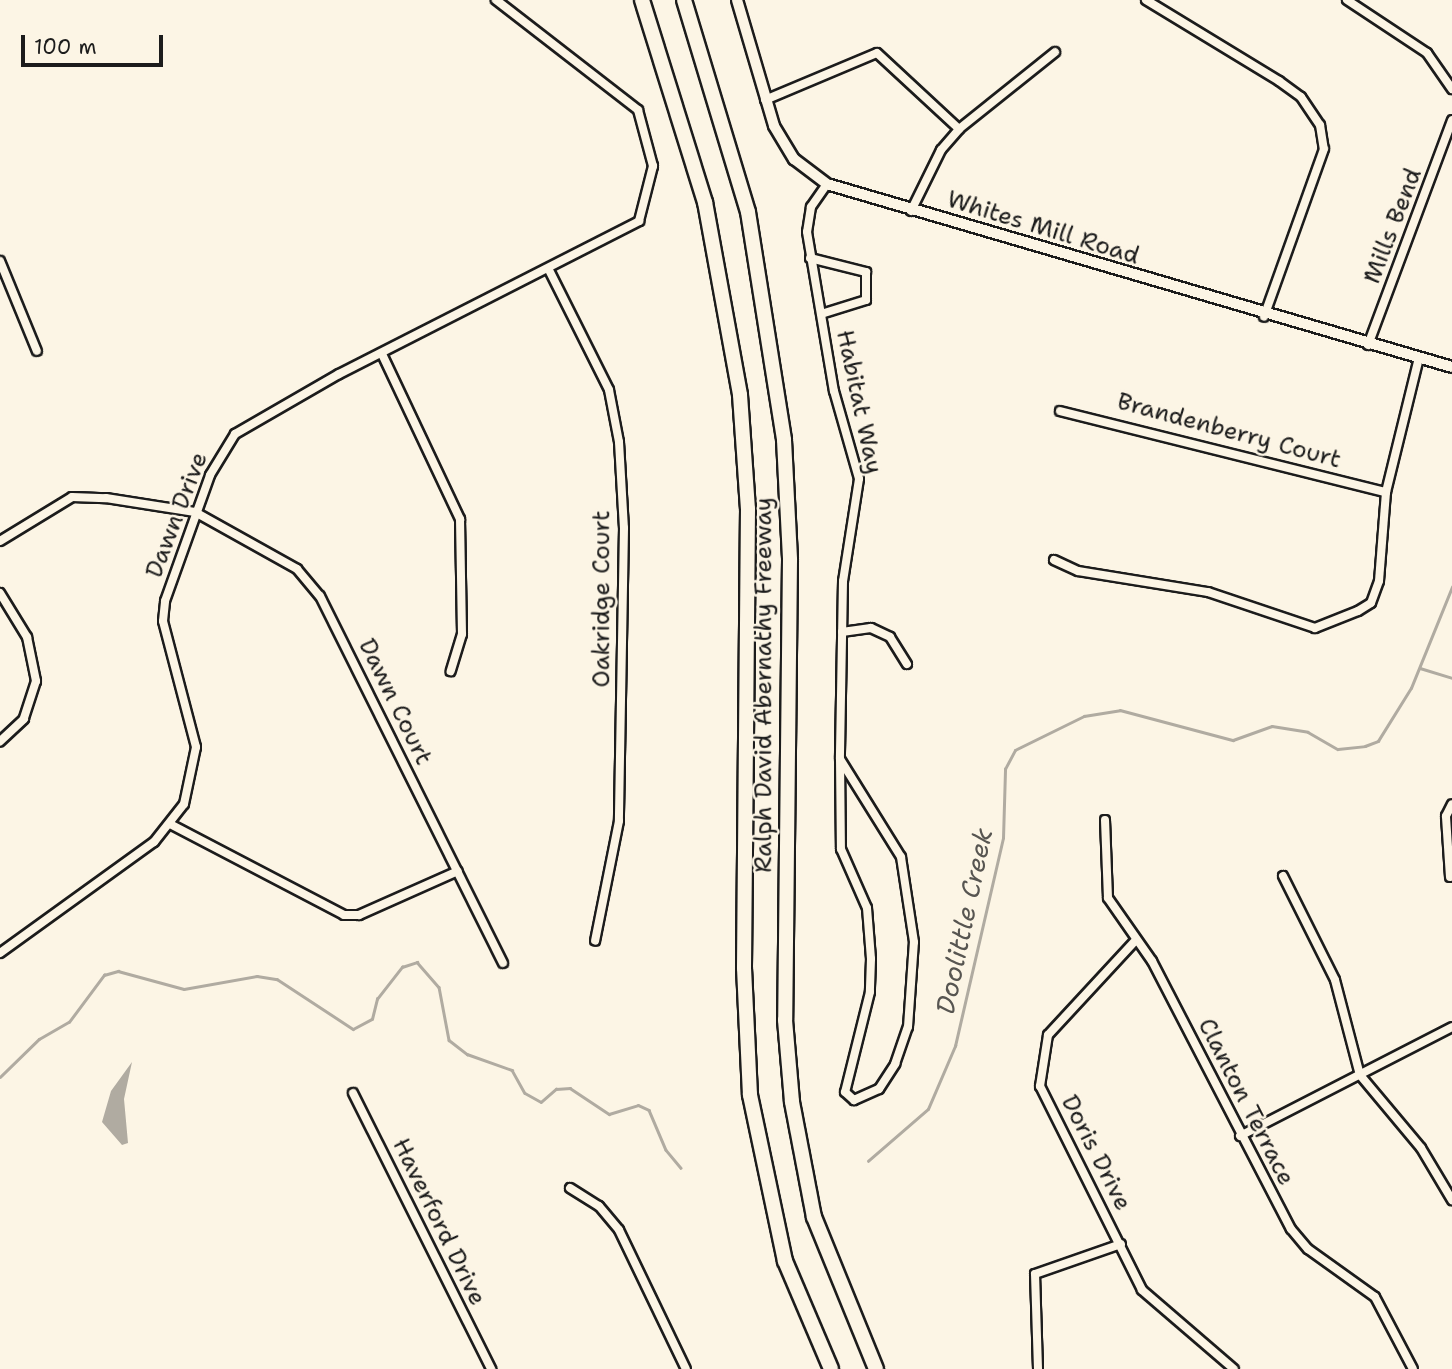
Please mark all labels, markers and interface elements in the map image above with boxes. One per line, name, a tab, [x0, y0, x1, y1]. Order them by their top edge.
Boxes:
scale bar	[24, 21, 166, 65]
text: 100 m	[34, 33, 97, 61]
street label: Mills Bend	[1358, 164, 1428, 288]
street label: Whites Mill Road	[943, 185, 1143, 271]
street label: Habitat Way	[830, 327, 888, 477]
street label: Brandenberry Court	[1114, 387, 1344, 475]
street label: Dawn Drive	[140, 448, 214, 582]
street label: Ralph David Abernathy Freeway	[750, 497, 778, 873]
street label: Oakridge Court	[588, 510, 616, 688]
street label: Dawn Court	[352, 634, 438, 770]
water label: Doolittle Creek	[929, 825, 999, 1017]
street label: Clanton Terrace	[1191, 1014, 1301, 1190]
street label: Doris Drive	[1055, 1090, 1137, 1216]
street label: Haverford Drive	[386, 1134, 492, 1310]

